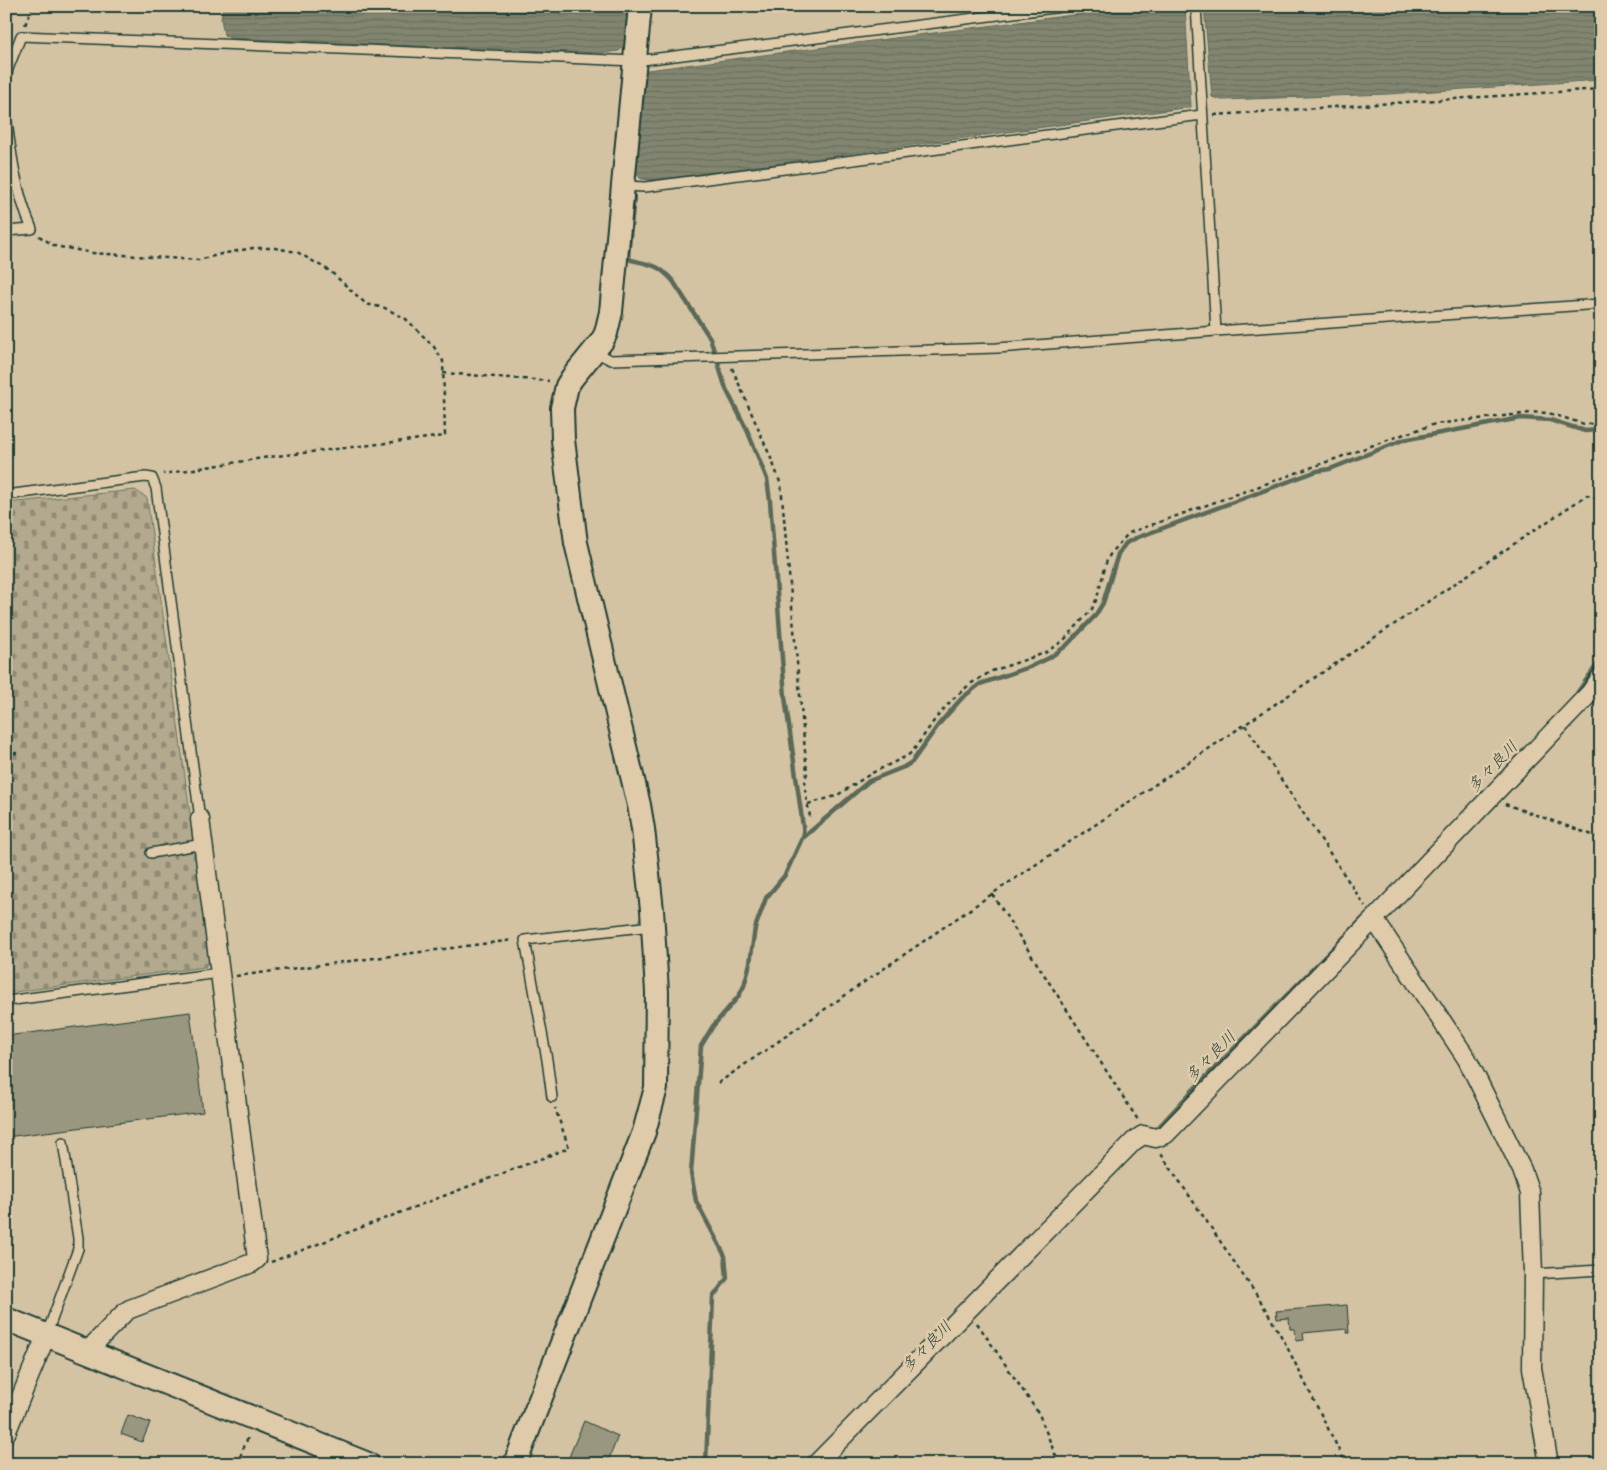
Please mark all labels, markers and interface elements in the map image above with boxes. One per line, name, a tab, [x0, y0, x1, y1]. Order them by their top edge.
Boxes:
water label: 多々良川	[1464, 737, 1521, 796]
water label: 多々良川	[1182, 1027, 1239, 1086]
water label: 多々良川	[898, 1317, 955, 1376]

